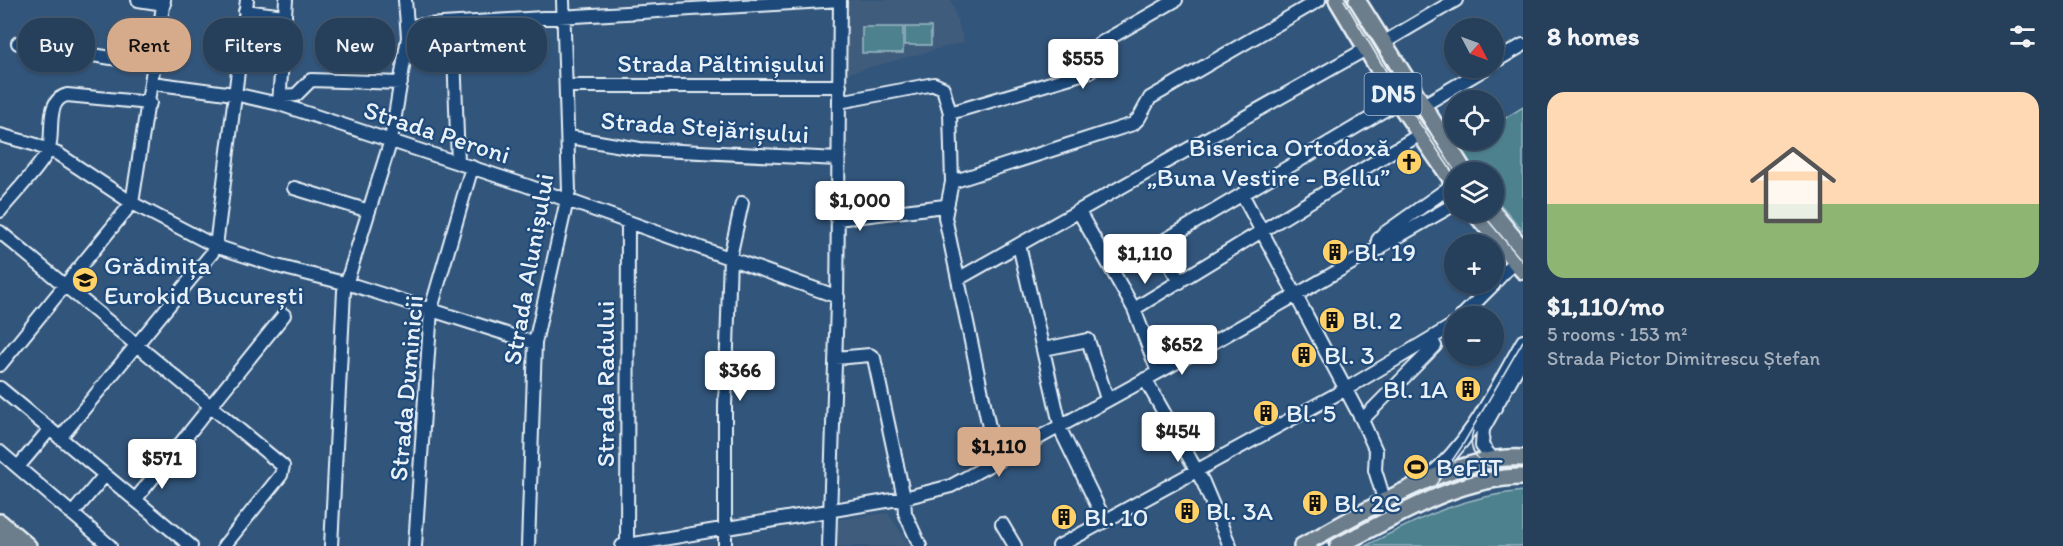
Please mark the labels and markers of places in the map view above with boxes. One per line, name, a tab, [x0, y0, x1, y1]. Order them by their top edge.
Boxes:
pin: $555	[1047, 39, 1119, 90]
place label: Biserica Ortodoxă „Buna Vestire - Bellu”	[1147, 131, 1390, 193]
church icon: Biserica Ortodoxă „Buna Vestire - Bellu”	[1394, 147, 1424, 177]
pin: $1,000	[811, 181, 909, 232]
pin: $1,110	[1096, 234, 1194, 285]
place label: Bl. 19	[1354, 236, 1416, 268]
building icon: Bl. 19	[1320, 237, 1350, 267]
place label: Grădinița Eurokid București	[104, 249, 304, 311]
school or university icon: Grădinița Eurokid București	[70, 265, 100, 295]
place label: Bl. 2	[1352, 304, 1402, 336]
building icon: Bl. 2	[1317, 305, 1347, 335]
pin: $652	[1146, 325, 1218, 376]
place label: Bl. 3	[1324, 339, 1375, 371]
building icon: Bl. 3	[1289, 340, 1319, 370]
pin: $366	[704, 351, 776, 402]
place label: Bl. 1A	[1383, 373, 1448, 405]
building icon: Bl. 1A	[1453, 374, 1483, 404]
place label: Bl. 5	[1286, 397, 1336, 429]
building icon: Bl. 5	[1251, 398, 1281, 428]
pin: $454	[1142, 412, 1214, 463]
pin: $1,110	[950, 427, 1048, 478]
pin: $571	[126, 439, 198, 490]
place label: BeFIT	[1436, 451, 1503, 483]
sports icon: BeFIT	[1401, 452, 1431, 482]
place label: Bl. 2C	[1334, 487, 1401, 519]
building icon: Bl. 2C	[1300, 488, 1330, 518]
place label: Bl. 3A	[1206, 495, 1274, 527]
building icon: Bl. 3A	[1172, 496, 1202, 526]
place label: Bl. 10	[1084, 501, 1148, 533]
building icon: Bl. 10	[1049, 502, 1079, 532]

